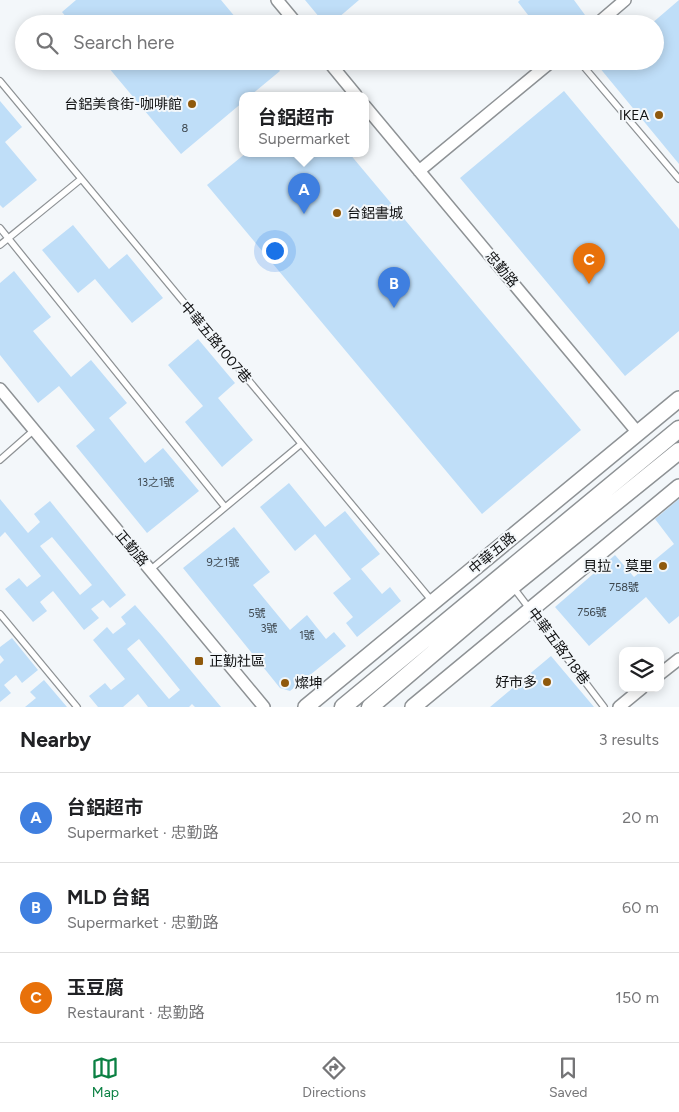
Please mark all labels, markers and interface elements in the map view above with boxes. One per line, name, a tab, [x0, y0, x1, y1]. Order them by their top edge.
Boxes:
search box	[15, 15, 664, 70]
icon: search	[33, 29, 61, 57]
text: Search here	[73, 31, 175, 54]
popup	[239, 92, 369, 157]
place label: 台鋁美食街-咖啡館	[64, 96, 182, 113]
marker: 台鋁美食街-咖啡館	[186, 98, 198, 110]
text: 台鋁超市	[258, 106, 334, 129]
place label: IKEA	[619, 107, 650, 124]
marker: IKEA	[653, 109, 665, 121]
house number: 8	[182, 122, 189, 135]
text: Supermarket	[258, 129, 350, 148]
pin: A	[288, 173, 320, 214]
place label: 台鋁書城	[347, 205, 403, 222]
marker: 台鋁書城	[331, 207, 343, 219]
your location	[262, 238, 288, 264]
pin: C	[573, 243, 605, 284]
street label: 忠勤路	[482, 248, 522, 291]
pin: B	[378, 267, 410, 308]
street label: 中華五路1007巷	[177, 298, 255, 387]
house number: 13之1號	[137, 476, 175, 489]
street label: 正勤路	[112, 527, 152, 570]
street label: 中華五路	[465, 529, 519, 578]
house number: 9之1號	[207, 556, 239, 569]
place label: 貝拉．莫里	[583, 558, 653, 575]
marker: 貝拉．莫里	[657, 560, 669, 572]
house number: 758號	[609, 581, 639, 594]
street label: 中華五路718巷	[524, 604, 593, 688]
house number: 756號	[577, 606, 607, 619]
house number: 5號	[248, 607, 266, 620]
house number: 3號	[261, 622, 277, 635]
house number: 1號	[299, 629, 315, 642]
map controls	[619, 647, 664, 692]
button: layers	[619, 647, 664, 692]
place label: 正勤社區	[209, 653, 265, 670]
marker: 正勤社區	[193, 655, 205, 667]
place label: 好市多	[495, 674, 537, 691]
place label: 燦坤	[295, 675, 323, 692]
marker: 好市多	[541, 676, 553, 688]
marker: 燦坤	[279, 677, 291, 689]
text: Nearby	[20, 727, 91, 752]
text: 3 results	[599, 730, 659, 749]
text: 台鋁超市	[67, 796, 143, 819]
text: A	[30, 808, 42, 827]
text: 20 m	[622, 808, 659, 827]
text: Supermarket · 忠勤路	[67, 823, 219, 842]
text: MLD 台鋁	[67, 886, 149, 909]
text: B	[31, 898, 41, 917]
text: 60 m	[622, 898, 659, 917]
text: Supermarket · 忠勤路	[67, 913, 219, 932]
text: 玉豆腐	[67, 976, 124, 999]
text: C	[30, 988, 42, 1007]
text: 150 m	[615, 988, 659, 1007]
text: Restaurant · 忠勤路	[67, 1003, 205, 1022]
tab: Map	[91, 1054, 119, 1101]
tab: Directions	[302, 1054, 366, 1101]
tab: Saved	[549, 1054, 588, 1101]

